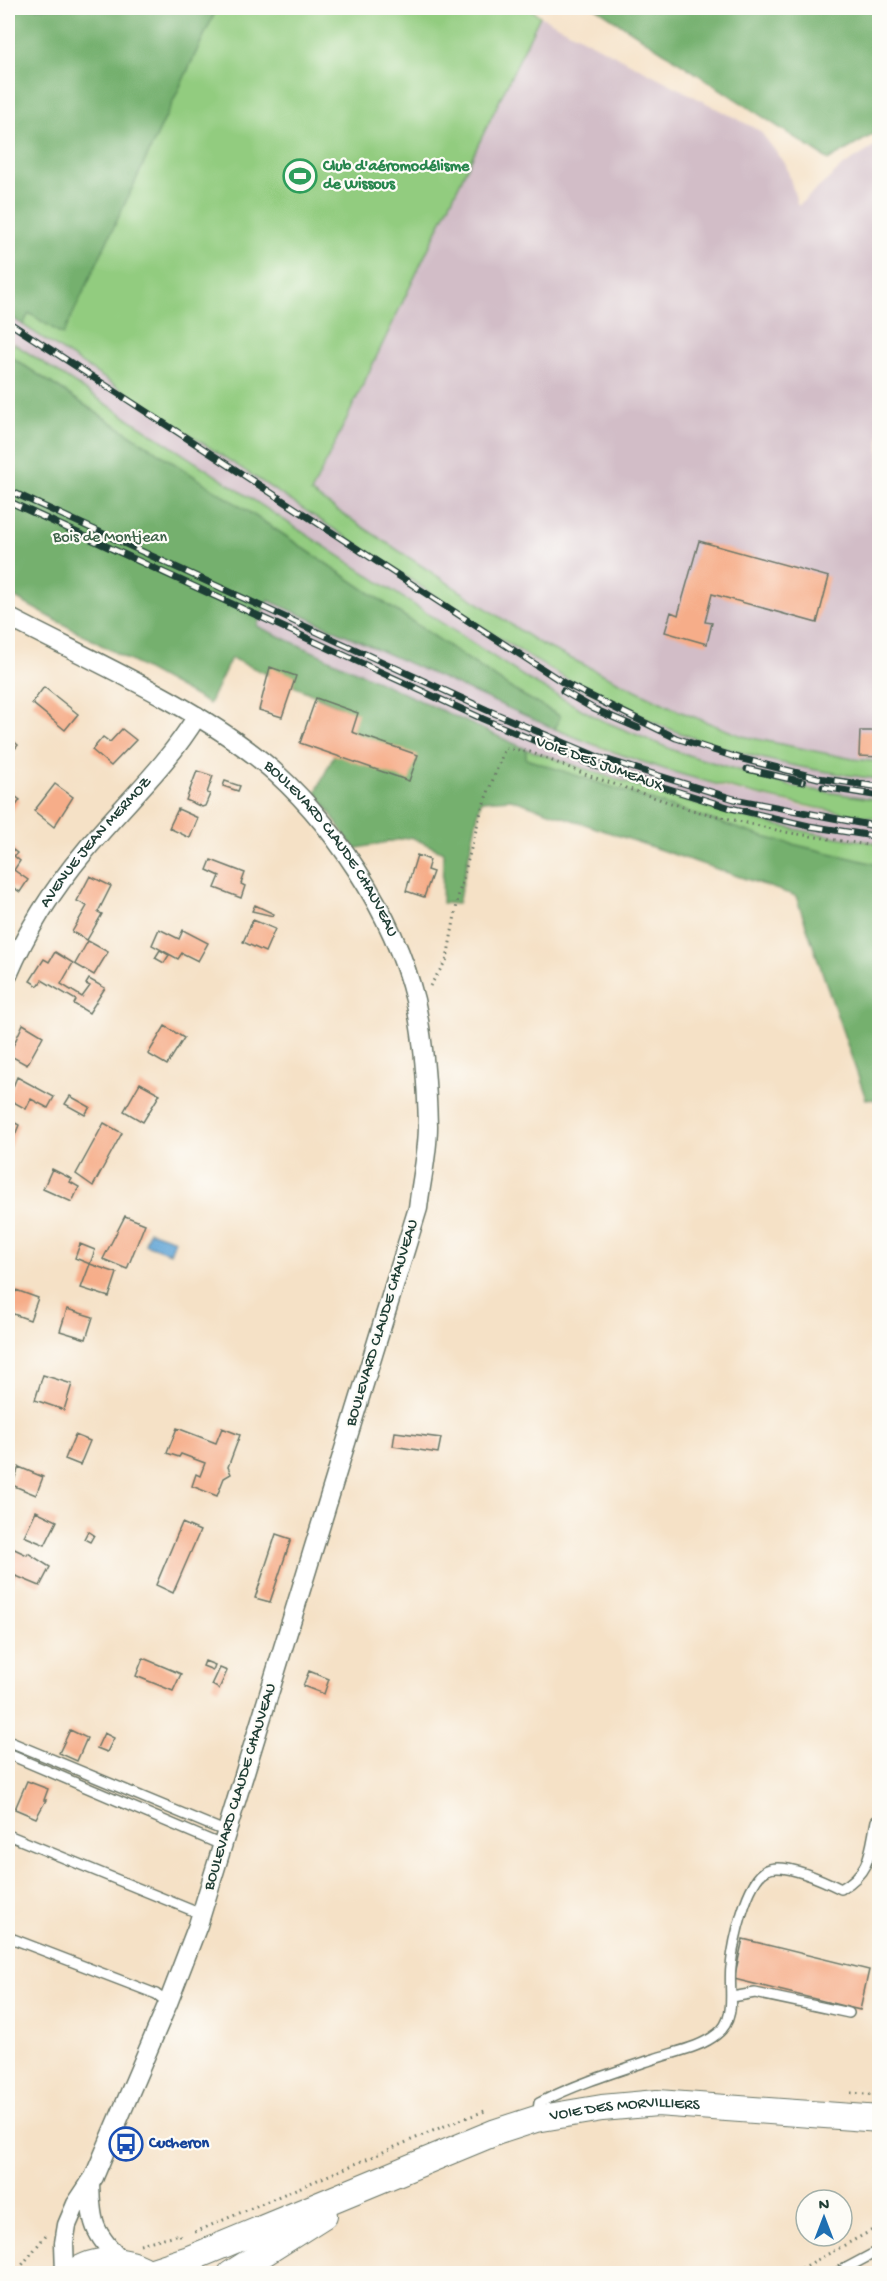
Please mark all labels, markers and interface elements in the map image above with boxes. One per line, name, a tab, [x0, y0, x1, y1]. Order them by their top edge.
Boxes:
sports icon: Club d'aéromodélisme de Wissous	[282, 158, 318, 194]
place label: Club d'aéromodélisme de Wissous	[322, 158, 470, 195]
park label: Bois de Montjean	[52, 529, 167, 548]
street label: VOIE DES JUMEAUX	[532, 733, 666, 797]
street label: BOULEVARD CLAUDE CHAUVEAU	[259, 756, 401, 940]
street label: AVENUE JEAN MERMOZ	[36, 773, 156, 911]
street label: BOULEVARD CLAUDE CHAUVEAU	[342, 1217, 424, 1430]
street label: BOULEVARD CLAUDE CHAUVEAU	[200, 1681, 282, 1894]
street label: VOIE DES MORVILLIERS	[547, 2093, 701, 2126]
bus stop icon: Cucheron	[108, 2126, 144, 2162]
place label: Cucheron	[148, 2135, 209, 2154]
north arrow	[794, 2188, 854, 2248]
text: N	[819, 2197, 830, 2216]

